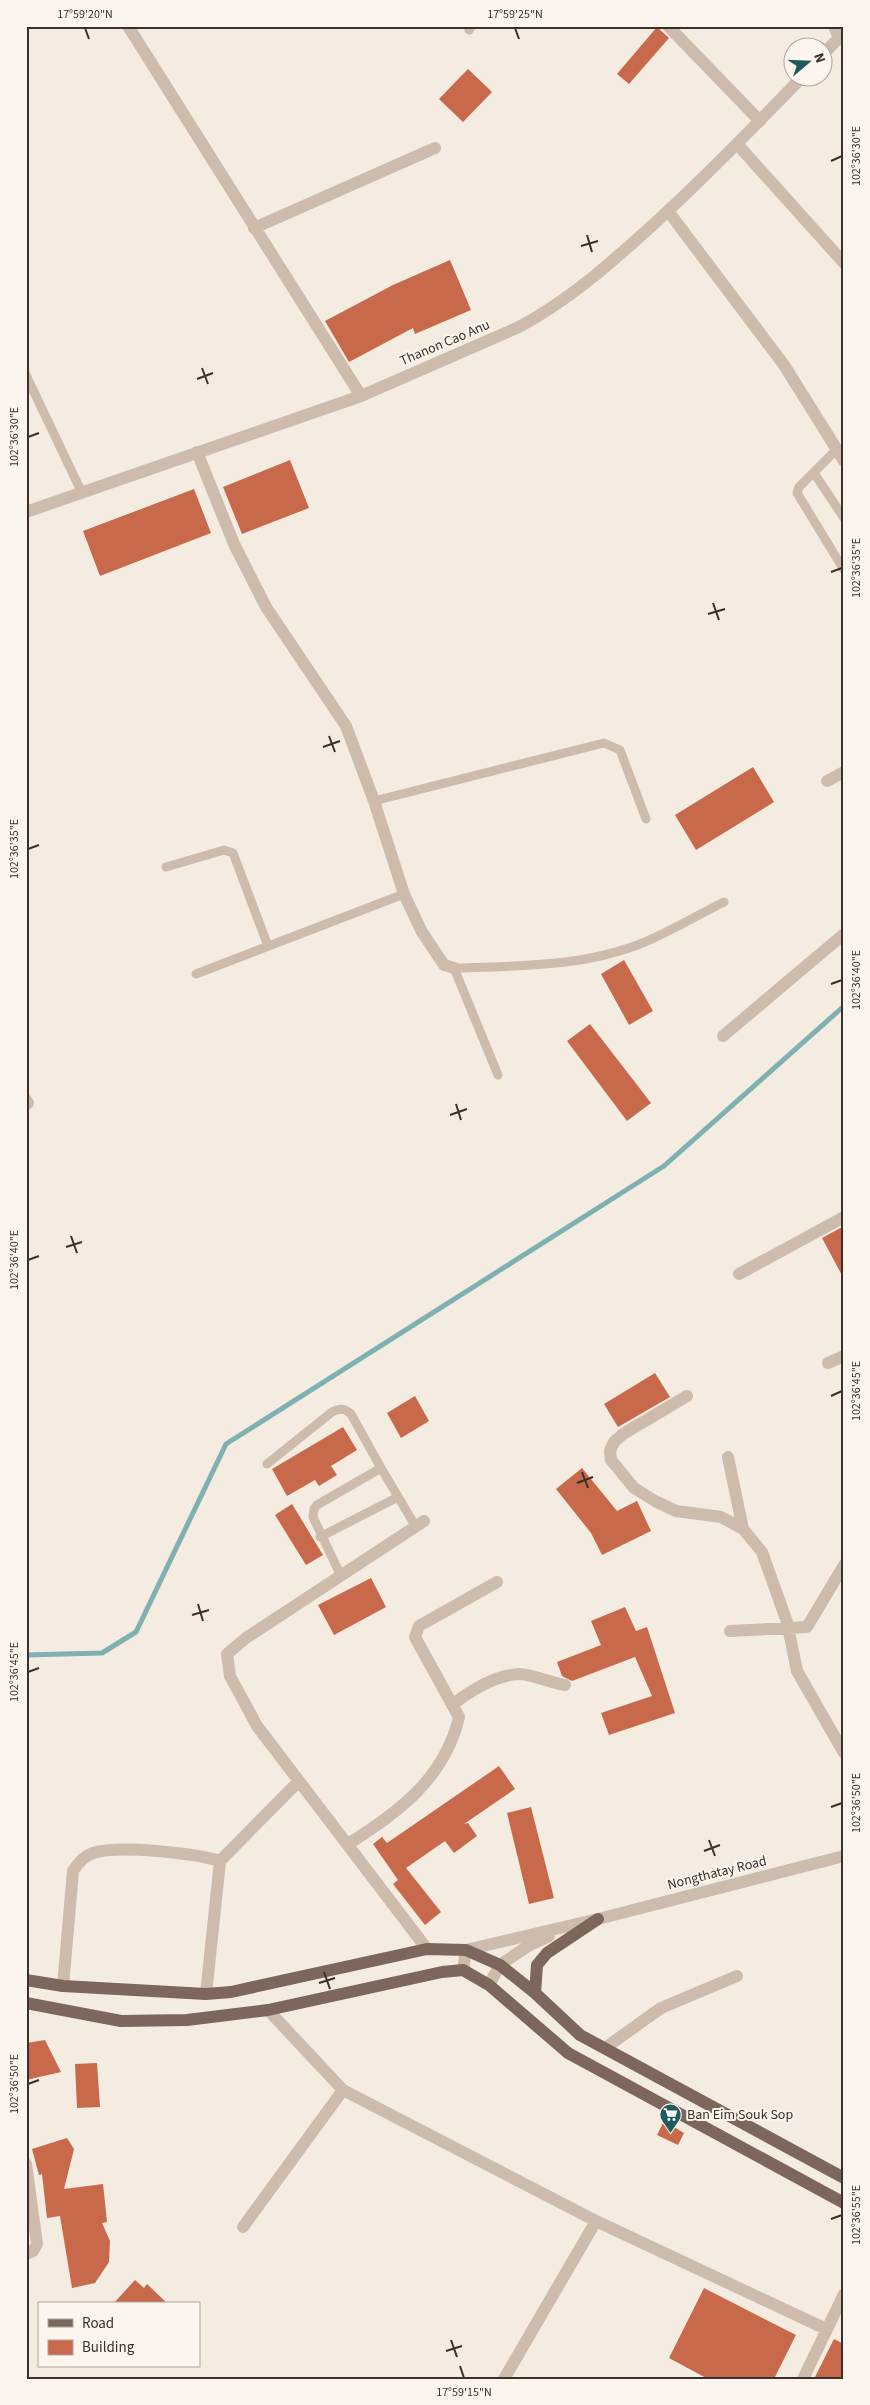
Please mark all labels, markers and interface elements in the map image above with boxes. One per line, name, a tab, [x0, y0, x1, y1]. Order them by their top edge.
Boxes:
text: 17°59'20"N	[57, 6, 113, 23]
text: 17°59'25"N	[487, 6, 543, 23]
north arrow	[782, 38, 832, 88]
text: N	[808, 50, 830, 66]
text: 102°36'30"E	[848, 126, 865, 186]
street label: Thanon Cao Anu	[397, 315, 493, 371]
text: 102°36'30"E	[6, 407, 23, 467]
text: 102°36'35"E	[848, 538, 865, 598]
text: 102°36'35"E	[6, 819, 23, 879]
text: 102°36'40"E	[848, 950, 865, 1010]
text: 102°36'40"E	[6, 1230, 23, 1290]
text: 102°36'45"E	[848, 1361, 865, 1421]
text: 102°36'45"E	[6, 1642, 23, 1702]
text: 102°36'50"E	[848, 1773, 865, 1833]
street label: Nongthatay Road	[665, 1851, 769, 1895]
text: 102°36'50"E	[6, 2054, 23, 2114]
supermarket icon: Ban Eim Souk Sop	[659, 2103, 683, 2134]
place label: Ban Eim Souk Sop	[687, 2105, 793, 2125]
text: 102°36'55"E	[848, 2185, 865, 2245]
legend	[38, 2302, 200, 2368]
text: Road	[82, 2313, 114, 2334]
text: Building	[82, 2337, 135, 2358]
text: 17°59'15"N	[436, 2384, 492, 2401]

